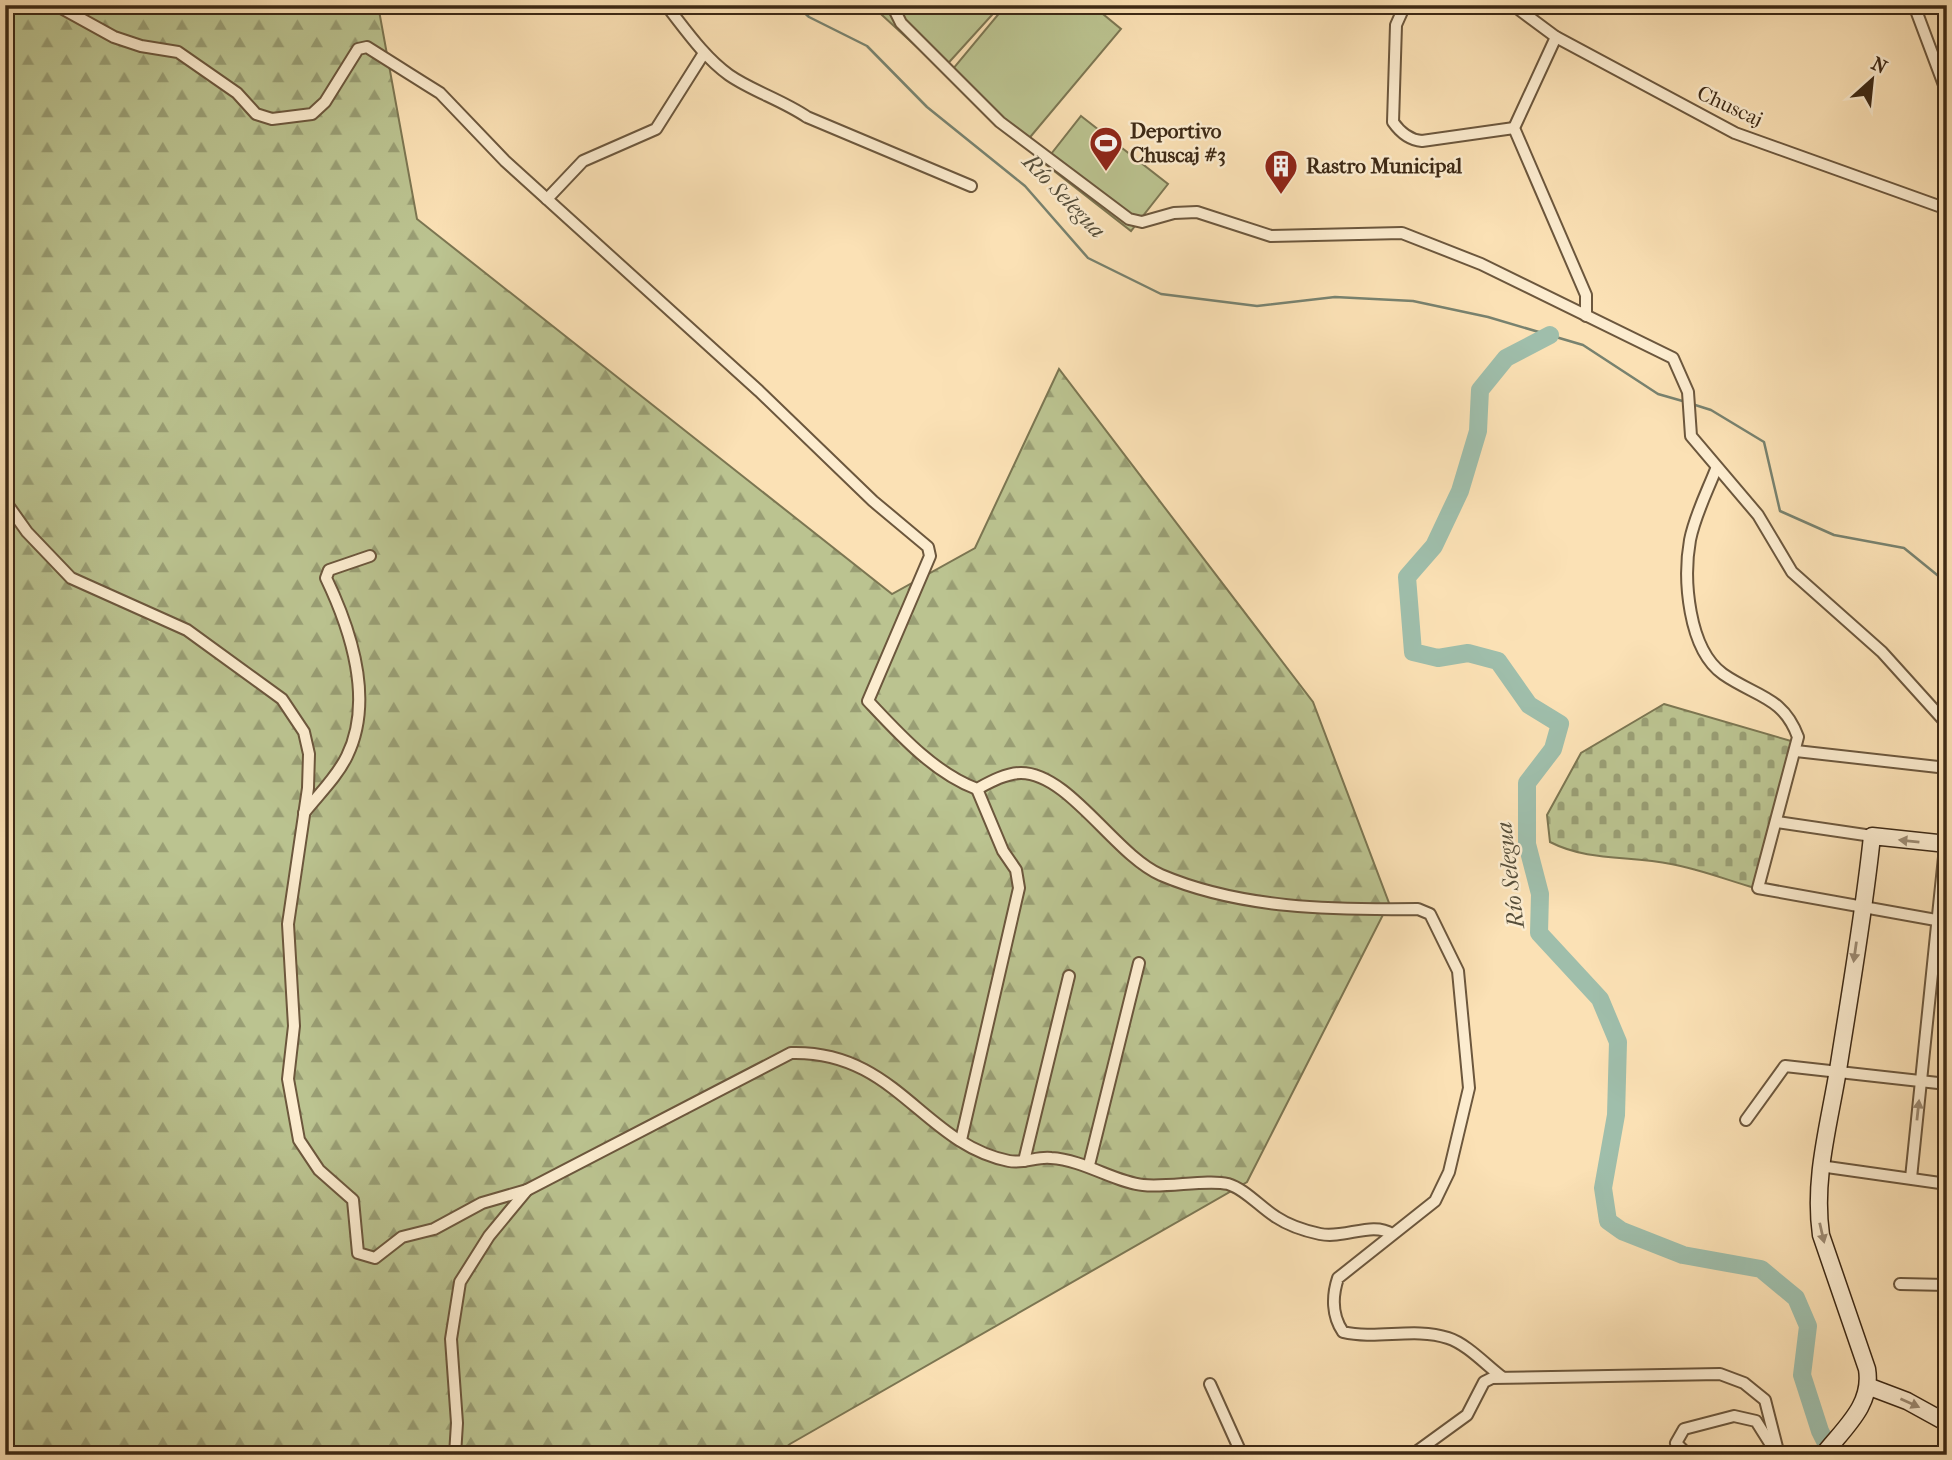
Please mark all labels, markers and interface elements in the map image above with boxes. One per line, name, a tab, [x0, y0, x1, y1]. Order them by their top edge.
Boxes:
north arrow	[1836, 46, 1906, 116]
text: N	[1868, 53, 1891, 79]
street label: Chuscaj	[1693, 80, 1767, 132]
place label: Deportivo Chuscaj #3	[1130, 119, 1226, 167]
sports icon: Deportivo Chuscaj #3	[1087, 124, 1125, 173]
water label: Río Selegua	[1016, 147, 1111, 244]
building icon: Rastro Municipal	[1262, 147, 1300, 196]
place label: Rastro Municipal	[1306, 154, 1462, 178]
water label: Río Selegua	[1490, 820, 1530, 932]
one-way arrow	[1898, 835, 1920, 846]
one-way arrow	[1849, 942, 1860, 964]
one-way arrow	[1913, 1099, 1924, 1121]
one-way arrow	[1817, 1222, 1828, 1244]
one-way arrow	[1899, 1398, 1920, 1409]

